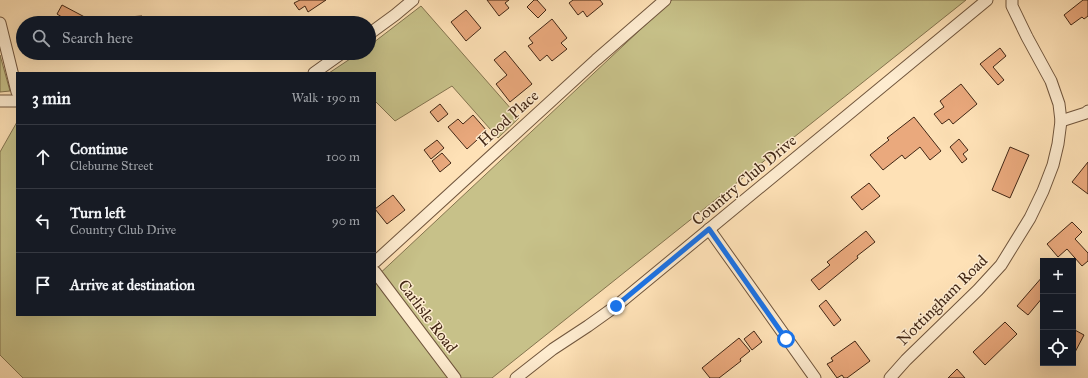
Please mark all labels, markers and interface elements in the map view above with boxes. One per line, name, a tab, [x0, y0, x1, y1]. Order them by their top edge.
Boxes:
search box	[16, 16, 376, 60]
icon: search	[30, 27, 52, 49]
text: Search here	[62, 29, 133, 47]
street label: Hood Place	[474, 86, 543, 150]
text: 3 min	[32, 88, 71, 109]
text: Walk · 190 m	[291, 90, 360, 106]
street label: Country Club Drive	[688, 131, 800, 229]
text: Continue	[70, 140, 128, 158]
icon: ahead	[32, 146, 54, 168]
text: 100 m	[326, 149, 360, 165]
text: Cleburne Street	[70, 158, 153, 174]
text: Turn left	[70, 204, 126, 222]
icon: left	[32, 210, 54, 232]
text: 90 m	[332, 213, 360, 229]
text: Country Club Drive	[70, 222, 176, 238]
street label: Nottingham Road	[893, 251, 992, 350]
map controls	[1040, 258, 1076, 366]
button: +	[1040, 258, 1076, 294]
icon: arrive	[32, 274, 54, 296]
text: Arrive at destination	[70, 276, 195, 294]
street label: Carlisle Road	[394, 276, 462, 356]
button: −	[1040, 294, 1076, 330]
route end	[607, 297, 625, 315]
route start	[777, 330, 795, 348]
button: locate	[1040, 330, 1076, 366]

